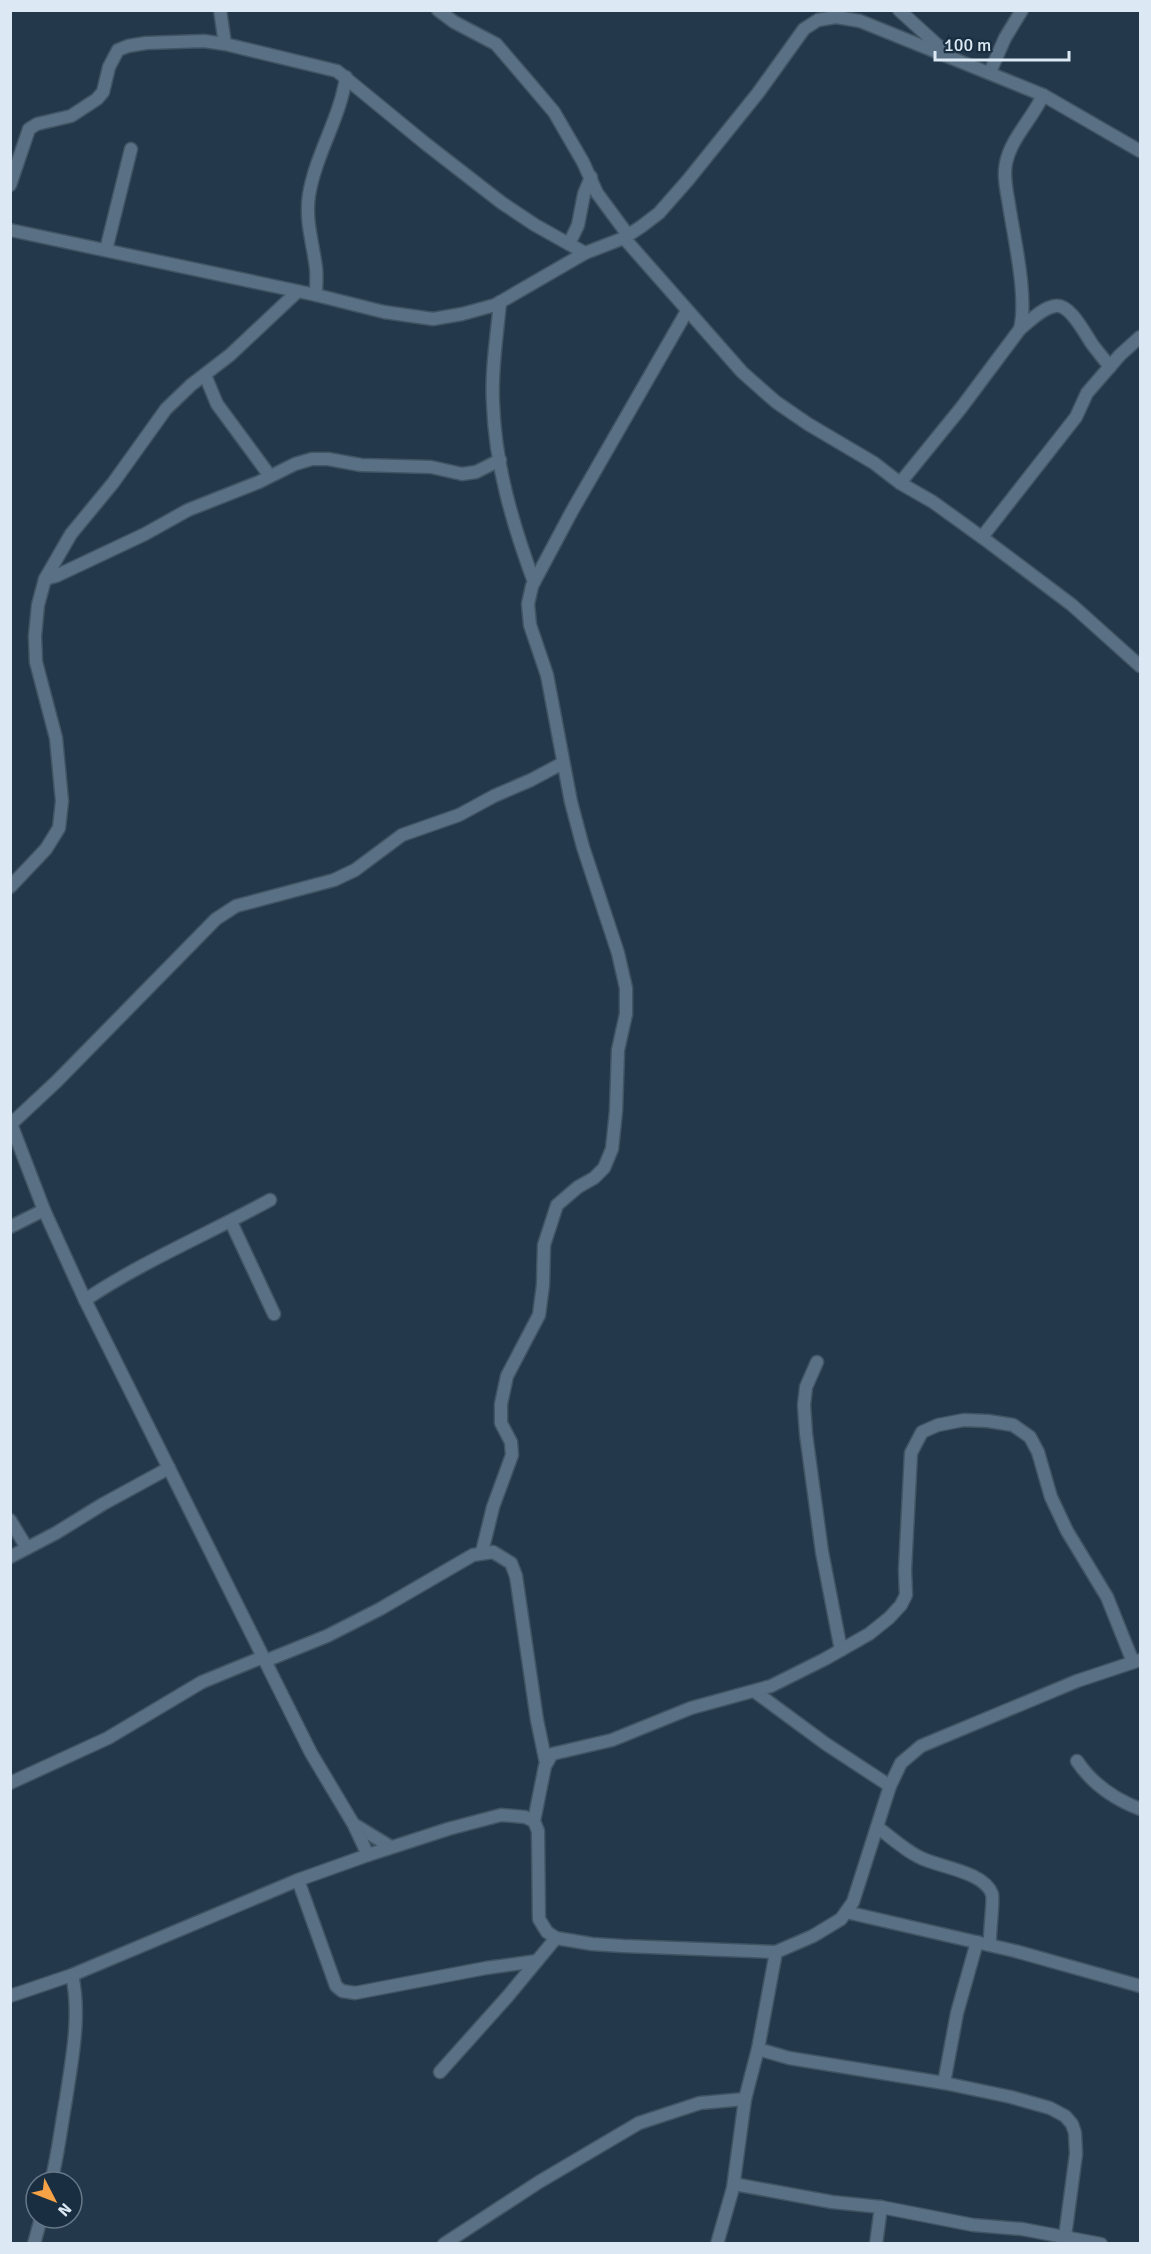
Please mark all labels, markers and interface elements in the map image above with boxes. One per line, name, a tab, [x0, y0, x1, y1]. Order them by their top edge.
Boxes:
scale bar	[935, 24, 1068, 62]
text: 100 m	[944, 34, 991, 56]
north arrow	[24, 2170, 84, 2230]
text: N	[53, 2199, 76, 2220]

